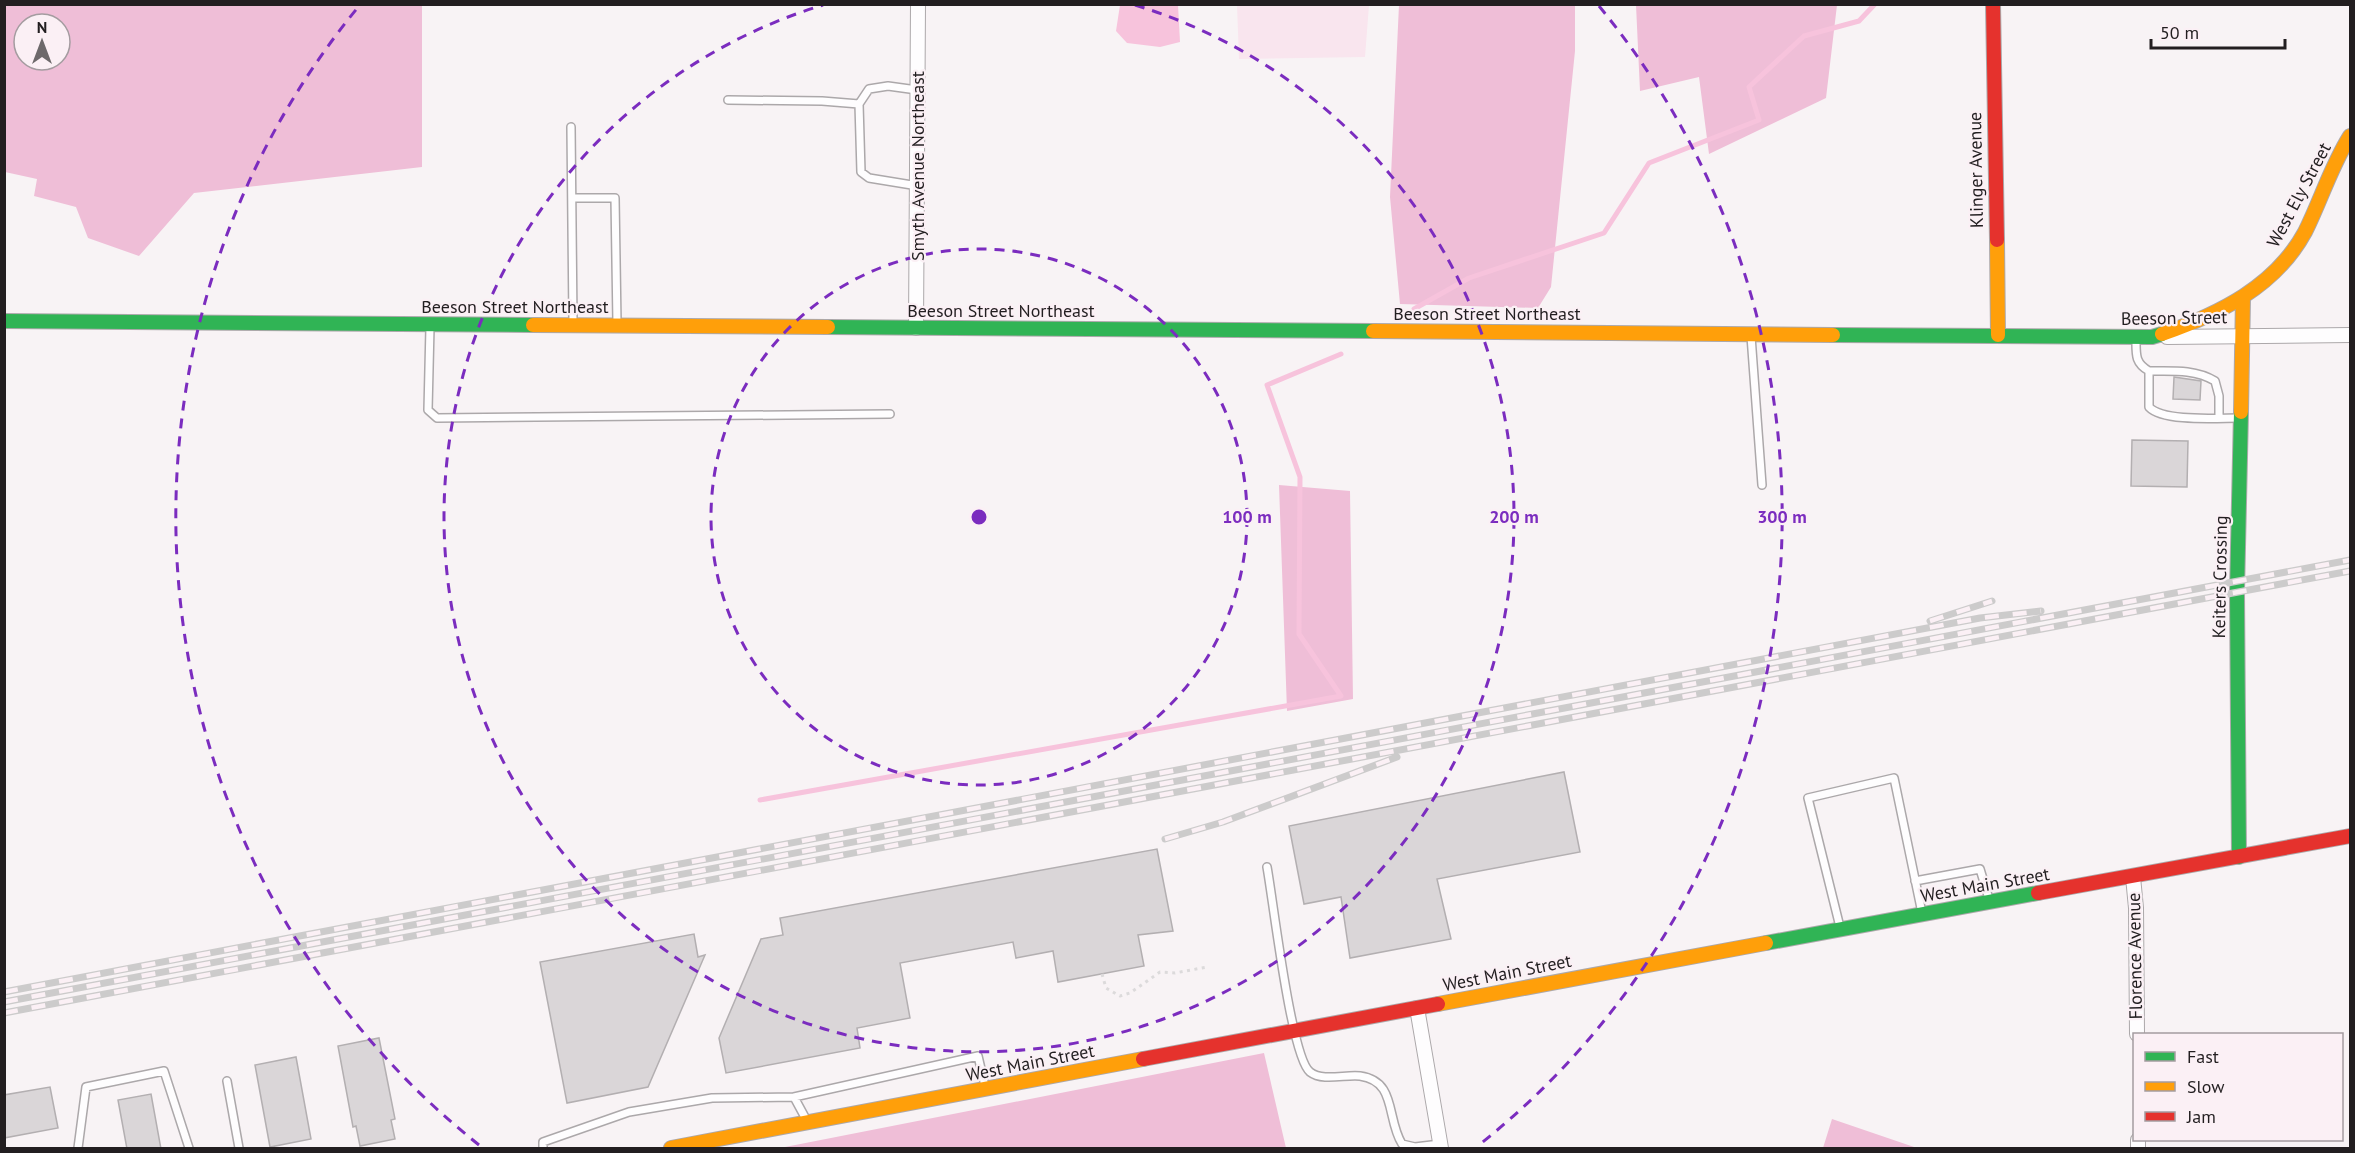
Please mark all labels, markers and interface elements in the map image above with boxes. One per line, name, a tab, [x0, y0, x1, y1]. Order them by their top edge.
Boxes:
north arrow	[12, 12, 72, 72]
scale bar	[2151, 12, 2284, 50]
text: N	[37, 17, 47, 37]
text: 50 m	[2160, 21, 2199, 44]
street label: Smyth Avenue Northeast	[906, 71, 929, 261]
street label: Klinger Avenue	[1963, 112, 1988, 228]
street label: West Ely Street	[2261, 139, 2336, 251]
street label: Beeson Street Northeast	[421, 295, 609, 318]
street label: Beeson Street Northeast	[907, 299, 1095, 322]
street label: Beeson Street Northeast	[1393, 302, 1581, 325]
street label: Beeson Street	[2121, 305, 2227, 330]
text: 100 m	[1222, 505, 1272, 528]
text: 200 m	[1489, 505, 1539, 528]
text: 300 m	[1757, 505, 1807, 528]
centre of rings	[969, 507, 989, 527]
street label: Keiters Crossing	[2207, 515, 2232, 639]
street label: West Main Street	[1919, 862, 2051, 907]
street label: Florence Avenue	[2122, 893, 2147, 1020]
street label: West Main Street	[1441, 949, 1573, 996]
legend	[2133, 1033, 2343, 1141]
street label: West Main Street	[964, 1039, 1096, 1086]
text: Fast	[2187, 1045, 2219, 1068]
text: Slow	[2187, 1075, 2225, 1098]
text: Jam	[2186, 1105, 2216, 1128]

